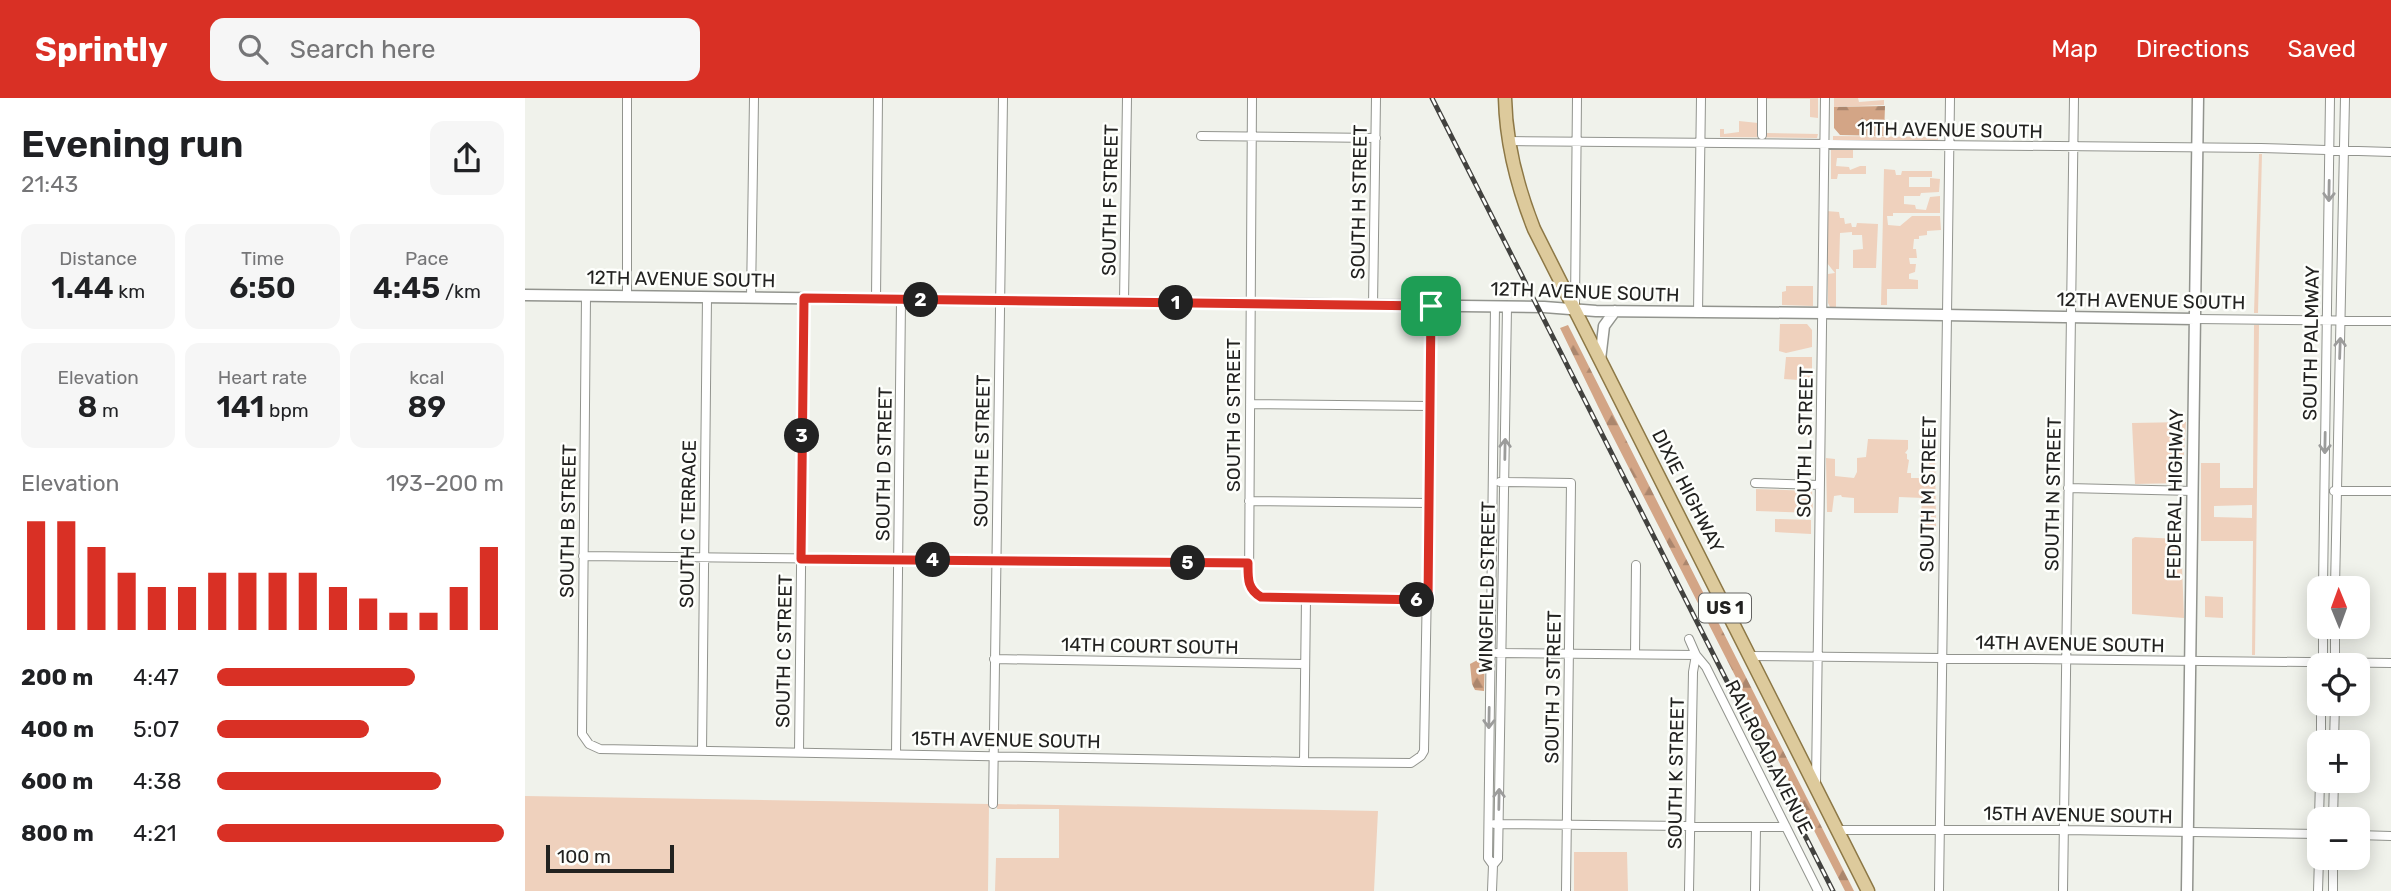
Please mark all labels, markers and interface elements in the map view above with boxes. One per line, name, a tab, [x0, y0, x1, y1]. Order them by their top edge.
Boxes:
search box	[210, 18, 700, 81]
text: Sprintly	[35, 30, 168, 69]
icon: search	[234, 30, 272, 68]
text: Search here	[290, 34, 436, 65]
text: Map	[2051, 35, 2098, 63]
text: Directions	[2136, 35, 2249, 63]
text: Saved	[2287, 35, 2356, 63]
street label: 11TH AVENUE SOUTH	[1857, 117, 2043, 143]
text: Evening run	[21, 121, 244, 167]
button: share	[430, 121, 504, 195]
street label: SOUTH F STREET	[1097, 124, 1123, 276]
street label: SOUTH H STREET	[1346, 125, 1372, 279]
text: 21:43	[21, 170, 78, 198]
one-way arrow	[2322, 179, 2336, 202]
text: Distance	[59, 247, 137, 270]
text: Time	[241, 247, 284, 270]
text: Pace	[405, 247, 449, 270]
street label: SOUTH PALMWAY	[2298, 265, 2324, 421]
street label: 12TH AVENUE SOUTH	[586, 266, 776, 292]
text: 1.44	[51, 270, 114, 306]
text: 6:50	[229, 270, 296, 306]
text: 4:45	[373, 270, 440, 306]
pin	[1401, 276, 1461, 336]
street label: 12TH AVENUE SOUTH	[1490, 277, 1680, 307]
text: km	[114, 280, 145, 303]
text: /km	[440, 280, 481, 303]
pin: 2	[903, 282, 939, 318]
pin: 1	[1159, 286, 1193, 320]
icon: arrive	[1412, 287, 1450, 325]
text: 2	[914, 288, 927, 311]
street label: 12TH AVENUE SOUTH	[2056, 288, 2246, 314]
text: 1	[1171, 291, 1180, 314]
one-way arrow	[2334, 337, 2347, 360]
street label: SOUTH G STREET	[1222, 338, 1245, 492]
text: Elevation	[57, 366, 139, 389]
text: Heart rate	[218, 366, 307, 389]
text: kcal	[409, 366, 444, 389]
street label: SOUTH L STREET	[1792, 366, 1818, 518]
street label: SOUTH E STREET	[969, 375, 995, 527]
street label: SOUTH D STREET	[871, 387, 897, 541]
text: 8	[77, 389, 97, 425]
text: 141	[216, 389, 264, 425]
text: 89	[407, 389, 446, 425]
text: m	[97, 399, 119, 422]
text: bpm	[264, 399, 309, 422]
street label: FEDERAL HIGHWAY	[2162, 408, 2188, 580]
street label: SOUTH M STREET	[1915, 416, 1941, 572]
street label: SOUTH N STREET	[2040, 417, 2066, 571]
pin: 3	[785, 418, 819, 454]
text: 3	[795, 424, 808, 447]
street label: DIXIE HIGHWAY	[1647, 426, 1729, 556]
one-way arrow	[2318, 431, 2332, 454]
one-way arrow	[1498, 438, 1511, 461]
street label: SOUTH C TERRACE	[675, 440, 701, 608]
street label: SOUTH B STREET	[555, 444, 581, 598]
text: Elevation	[21, 469, 120, 497]
text: 193–200 m	[386, 469, 504, 497]
street label: WINGFIELD STREET	[1474, 501, 1500, 673]
pin: 4	[915, 542, 951, 578]
pin: 5	[1171, 546, 1205, 580]
text: 4	[926, 548, 939, 571]
text: 5	[1181, 551, 1194, 574]
street label: SOUTH C STREET	[771, 574, 797, 728]
north arrow	[2307, 576, 2369, 639]
map controls	[2307, 576, 2370, 870]
pin: 6	[1399, 582, 1435, 618]
text: 6	[1410, 588, 1423, 611]
road number: US 1	[1699, 594, 1751, 622]
street label: SOUTH J STREET	[1540, 610, 1566, 764]
street label: 14TH AVENUE SOUTH	[1975, 631, 2165, 657]
street label: 14TH COURT SOUTH	[1061, 633, 1239, 659]
button: locate	[2307, 653, 2370, 716]
text: 200 m	[21, 663, 93, 691]
text: 4:47	[133, 663, 179, 691]
street label: RAILROAD AVENUE	[1720, 676, 1818, 838]
street label: SOUTH K STREET	[1663, 697, 1689, 849]
one-way arrow	[1483, 706, 1496, 729]
text: 400 m	[21, 715, 94, 743]
text: 5:07	[133, 715, 179, 743]
street label: 15TH AVENUE SOUTH	[911, 727, 1101, 753]
button: +	[2307, 730, 2370, 793]
text: 600 m	[21, 767, 93, 795]
text: 4:38	[133, 767, 182, 795]
one-way arrow	[1492, 788, 1506, 811]
street label: 15TH AVENUE SOUTH	[1983, 802, 2173, 828]
button: −	[2307, 807, 2370, 870]
text: 800 m	[21, 819, 94, 847]
text: 4:21	[133, 819, 177, 847]
scale bar	[546, 842, 674, 874]
text: 100 m	[557, 845, 611, 868]

